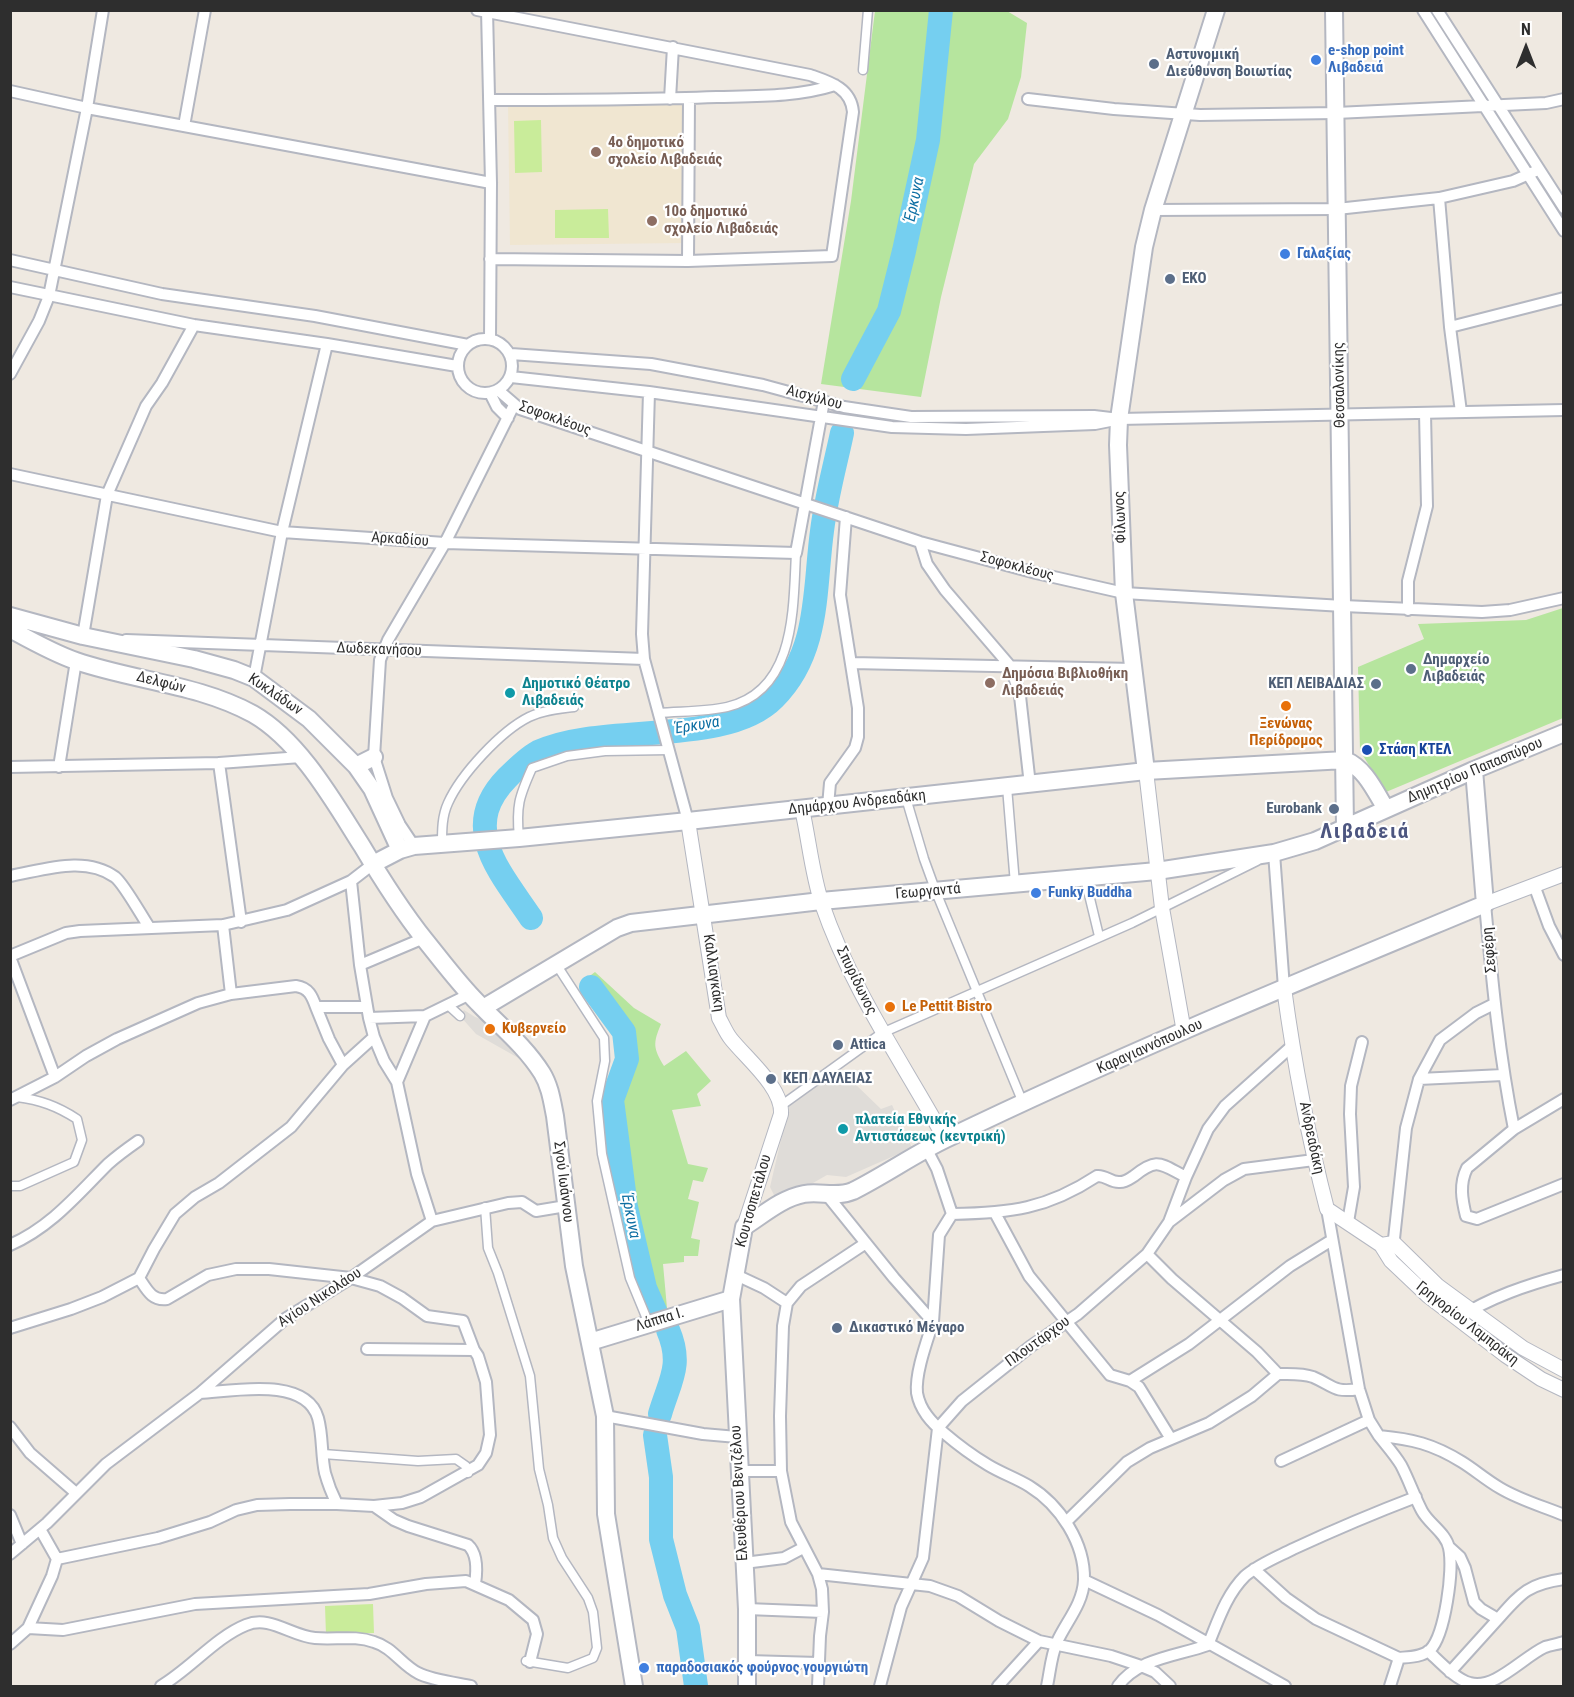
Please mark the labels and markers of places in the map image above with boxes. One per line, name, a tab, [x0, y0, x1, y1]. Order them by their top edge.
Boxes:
place label: e-shop point Λιβαδειά	[1328, 42, 1404, 77]
place label: Αστυνομική Διεύθυνση Βοιωτίας	[1166, 46, 1292, 81]
marker: e-shop point Λιβαδειά	[1309, 53, 1323, 67]
marker: Αστυνομική Διεύθυνση Βοιωτίας	[1147, 57, 1161, 71]
place label: 4ο δημοτικό σχολείο Λιβαδειάς	[608, 134, 722, 169]
marker: 4ο δημοτικό σχολείο Λιβαδειάς	[589, 145, 603, 159]
place label: 10ο δημοτικό σχολείο Λιβαδειάς	[664, 203, 778, 238]
marker: 10ο δημοτικό σχολείο Λιβαδειάς	[645, 214, 659, 228]
place label: Γαλαξίας	[1297, 245, 1351, 263]
marker: Γαλαξίας	[1278, 247, 1292, 261]
place label: EKO	[1182, 270, 1206, 288]
marker: EKO	[1163, 272, 1177, 286]
place label: Δημαρχείο Λιβαδειάς	[1423, 651, 1489, 686]
marker: Δημαρχείο Λιβαδειάς	[1404, 662, 1418, 676]
place label: Δημόσια Βιβλιοθήκη Λιβαδειάς	[1002, 665, 1128, 700]
place label: Δημοτικό Θέατρο Λιβαδειάς	[522, 675, 630, 710]
place label: ΚΕΠ ΛΕΙΒΑΔΙΑΣ	[1268, 675, 1364, 693]
marker: Δημόσια Βιβλιοθήκη Λιβαδειάς	[983, 676, 997, 690]
marker: ΚΕΠ ΛΕΙΒΑΔΙΑΣ	[1369, 677, 1383, 691]
marker: Δημοτικό Θέατρο Λιβαδειάς	[503, 686, 517, 700]
marker: Ξενώνας Περίδρομος	[1279, 699, 1293, 713]
place label: Ξενώνας Περίδρομος	[1249, 715, 1323, 750]
place label: Στάση ΚΤΕΛ	[1379, 741, 1451, 759]
marker: Στάση ΚΤΕΛ	[1360, 743, 1374, 757]
place label: Eurobank	[1266, 800, 1322, 818]
marker: Eurobank	[1327, 802, 1341, 816]
place label: Funky Buddha	[1048, 884, 1132, 902]
marker: Funky Buddha	[1029, 886, 1043, 900]
place label: Le Pettit Bistro	[902, 998, 992, 1016]
marker: Le Pettit Bistro	[883, 1000, 897, 1014]
place label: Κυβερνείο	[502, 1020, 566, 1038]
marker: Κυβερνείο	[483, 1022, 497, 1036]
place label: Attica	[850, 1036, 886, 1054]
marker: Attica	[831, 1038, 845, 1052]
place label: ΚΕΠ ΔΑΥΛΕΙΑΣ	[783, 1070, 872, 1088]
marker: ΚΕΠ ΔΑΥΛΕΙΑΣ	[764, 1072, 778, 1086]
place label: πλατεία Εθνικής Αντιστάσεως (κεντρική)	[855, 1111, 1006, 1146]
marker: πλατεία Εθνικής Αντιστάσεως (κεντρική)	[836, 1122, 850, 1136]
place label: Δικαστικό Μέγαρο	[849, 1319, 965, 1337]
marker: Δικαστικό Μέγαρο	[830, 1321, 844, 1335]
place label: παραδοσιακός φούρνος γουργιώτη	[656, 1659, 868, 1677]
marker: παραδοσιακός φούρνος γουργιώτη	[637, 1661, 651, 1675]

